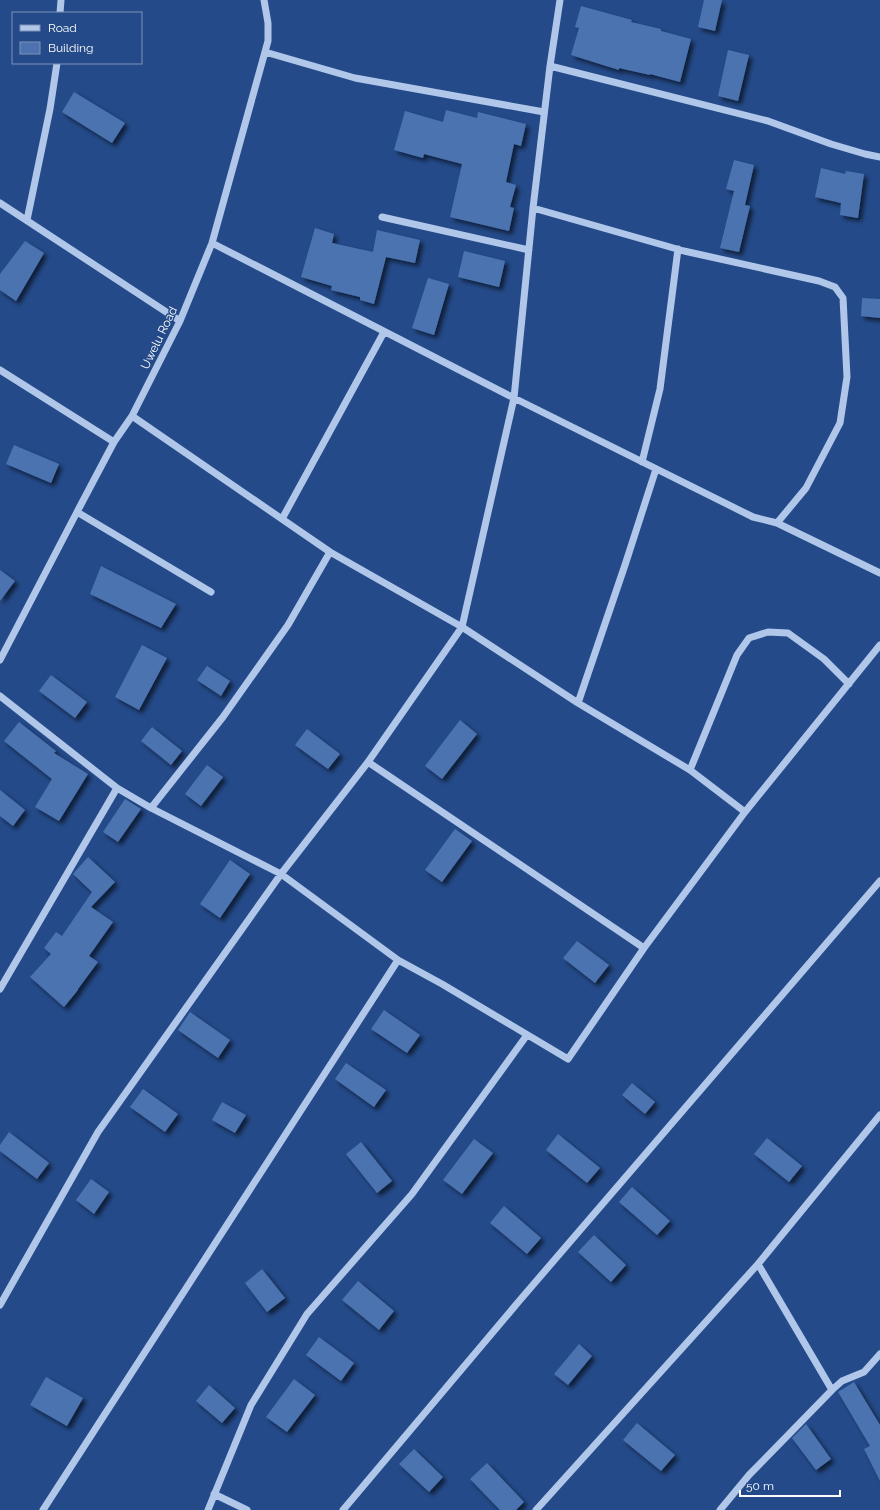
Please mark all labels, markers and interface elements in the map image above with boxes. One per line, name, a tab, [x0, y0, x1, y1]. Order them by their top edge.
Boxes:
legend	[12, 12, 142, 64]
text: Road	[48, 21, 77, 35]
text: Building	[48, 41, 94, 55]
street label: Uwelu Road	[138, 304, 180, 372]
scale bar	[740, 1472, 840, 1498]
text: 50 m	[746, 1479, 774, 1493]

